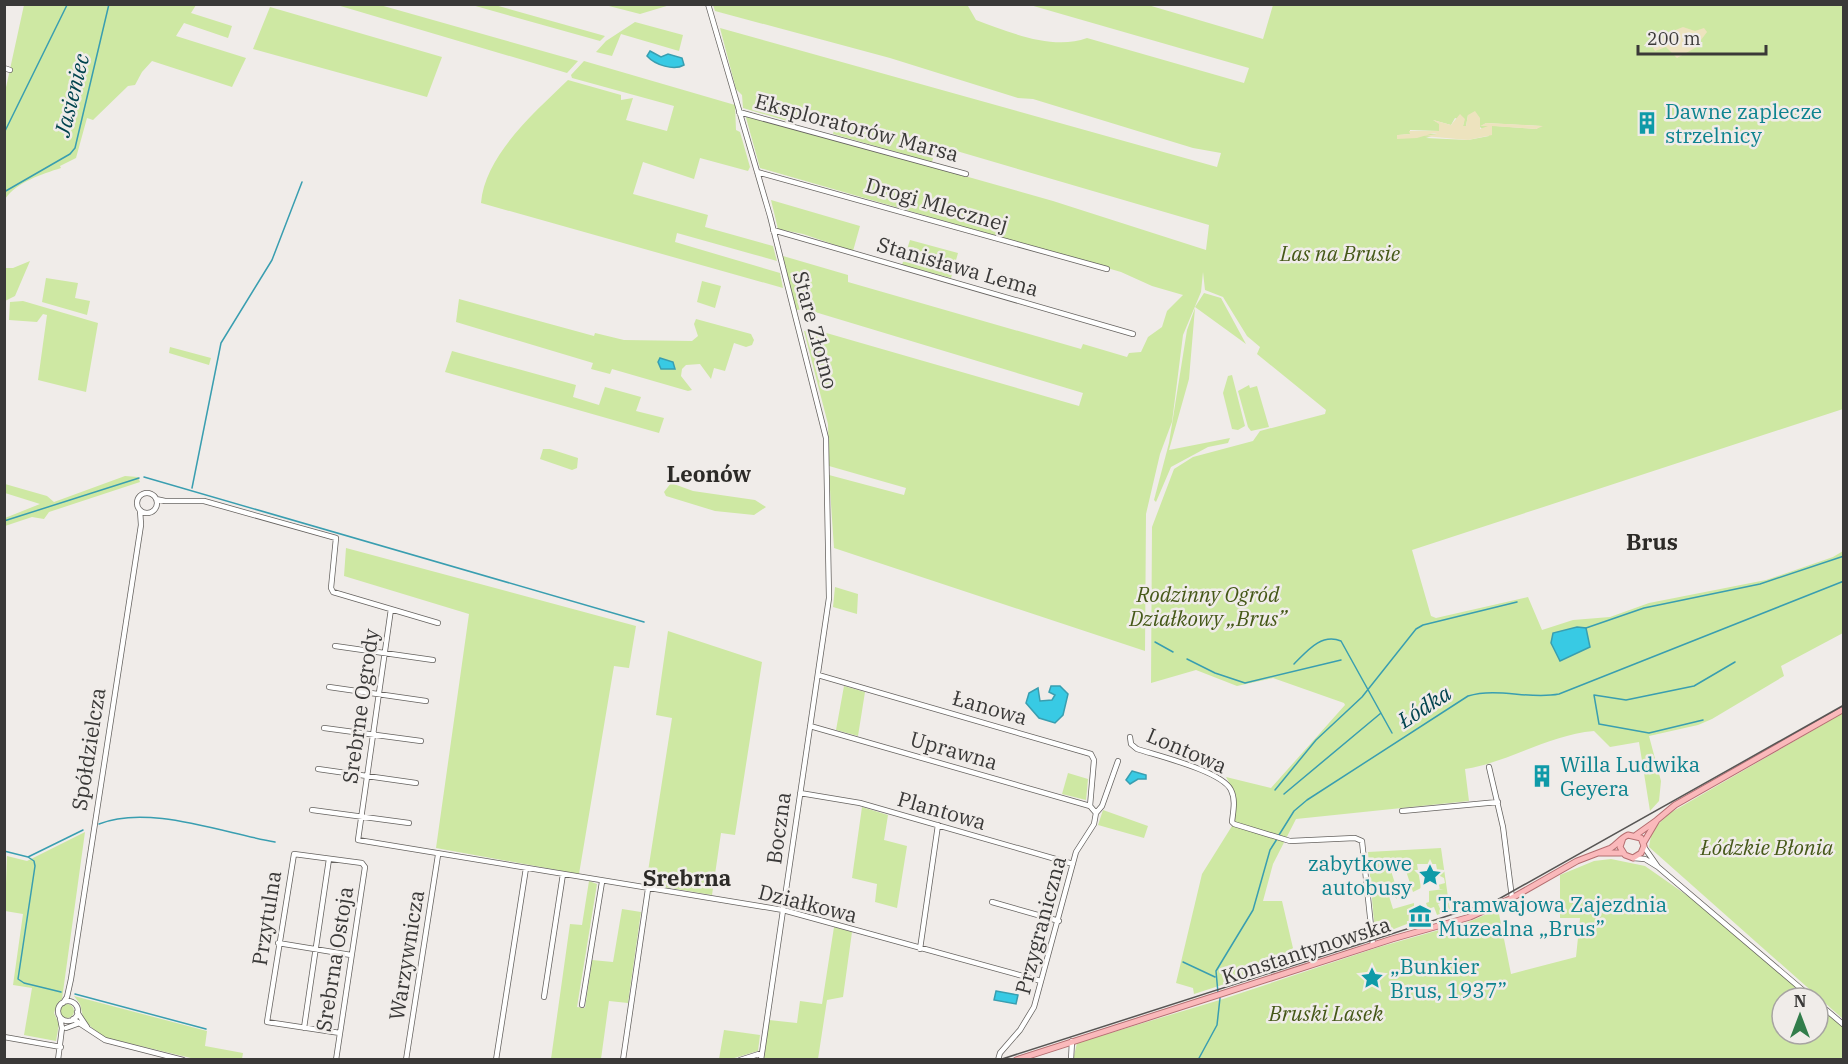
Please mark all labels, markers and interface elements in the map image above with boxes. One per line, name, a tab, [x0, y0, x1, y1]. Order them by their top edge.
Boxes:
scale bar	[1638, 18, 1766, 56]
text: 200 m	[1647, 27, 1701, 50]
water label: Jasieniec	[46, 50, 95, 140]
street label: Eksploratorów Marsa	[752, 86, 962, 168]
place label: Dawne zaplecze strzelnicy	[1665, 97, 1822, 149]
building icon: Dawne zaplecze strzelnicy	[1634, 110, 1660, 136]
street label: Drogi Mlecznej	[862, 170, 1012, 238]
street label: Stanisława Lema	[874, 230, 1042, 302]
park label: Las na Brusie	[1279, 239, 1401, 267]
street label: Stare Złotno	[787, 268, 845, 392]
district label: Leonów	[667, 459, 751, 488]
district label: Brus	[1626, 527, 1678, 556]
park label: Rodzinny Ogród Działkowy „Brus”	[1128, 580, 1289, 632]
street label: Srebrne Ogrody	[335, 626, 385, 785]
water label: Łódka	[1391, 678, 1456, 735]
street label: Łanowa	[949, 683, 1031, 731]
street label: Spółdzielcza	[64, 685, 112, 813]
street label: Lontowa	[1143, 721, 1231, 779]
street label: Uprawna	[907, 724, 1001, 776]
place label: Willa Ludwika Geyera	[1560, 750, 1700, 802]
building icon: Willa Ludwika Geyera	[1529, 763, 1555, 789]
street label: Plantowa	[894, 784, 990, 836]
street label: Boczna	[759, 790, 797, 866]
park label: Łódzkie Błonia	[1700, 833, 1834, 861]
place label: zabytkowe autobusy	[1308, 849, 1413, 901]
street label: Przygraniczna	[1008, 853, 1072, 997]
place icon: zabytkowe autobusy	[1417, 862, 1443, 888]
district label: Srebrna	[643, 863, 731, 892]
street label: Przytulna	[245, 869, 287, 967]
street label: Działkowa	[755, 877, 861, 929]
street label: Srebrna Ostoja	[309, 884, 359, 1034]
street label: Warzywnicza	[382, 888, 430, 1022]
place label: Tramwajowa Zajezdnia Muzealna „Brus”	[1438, 890, 1667, 942]
museum icon: Tramwajowa Zajezdnia Muzealna „Brus”	[1407, 903, 1433, 929]
street label: Konstantynowska	[1218, 909, 1394, 991]
place label: „Bunkier Brus, 1937”	[1390, 952, 1507, 1004]
place icon: „Bunkier Brus, 1937”	[1359, 965, 1385, 991]
north arrow	[1770, 986, 1830, 1046]
text: N	[1794, 991, 1806, 1011]
park label: Bruski Lasek	[1268, 999, 1384, 1027]

